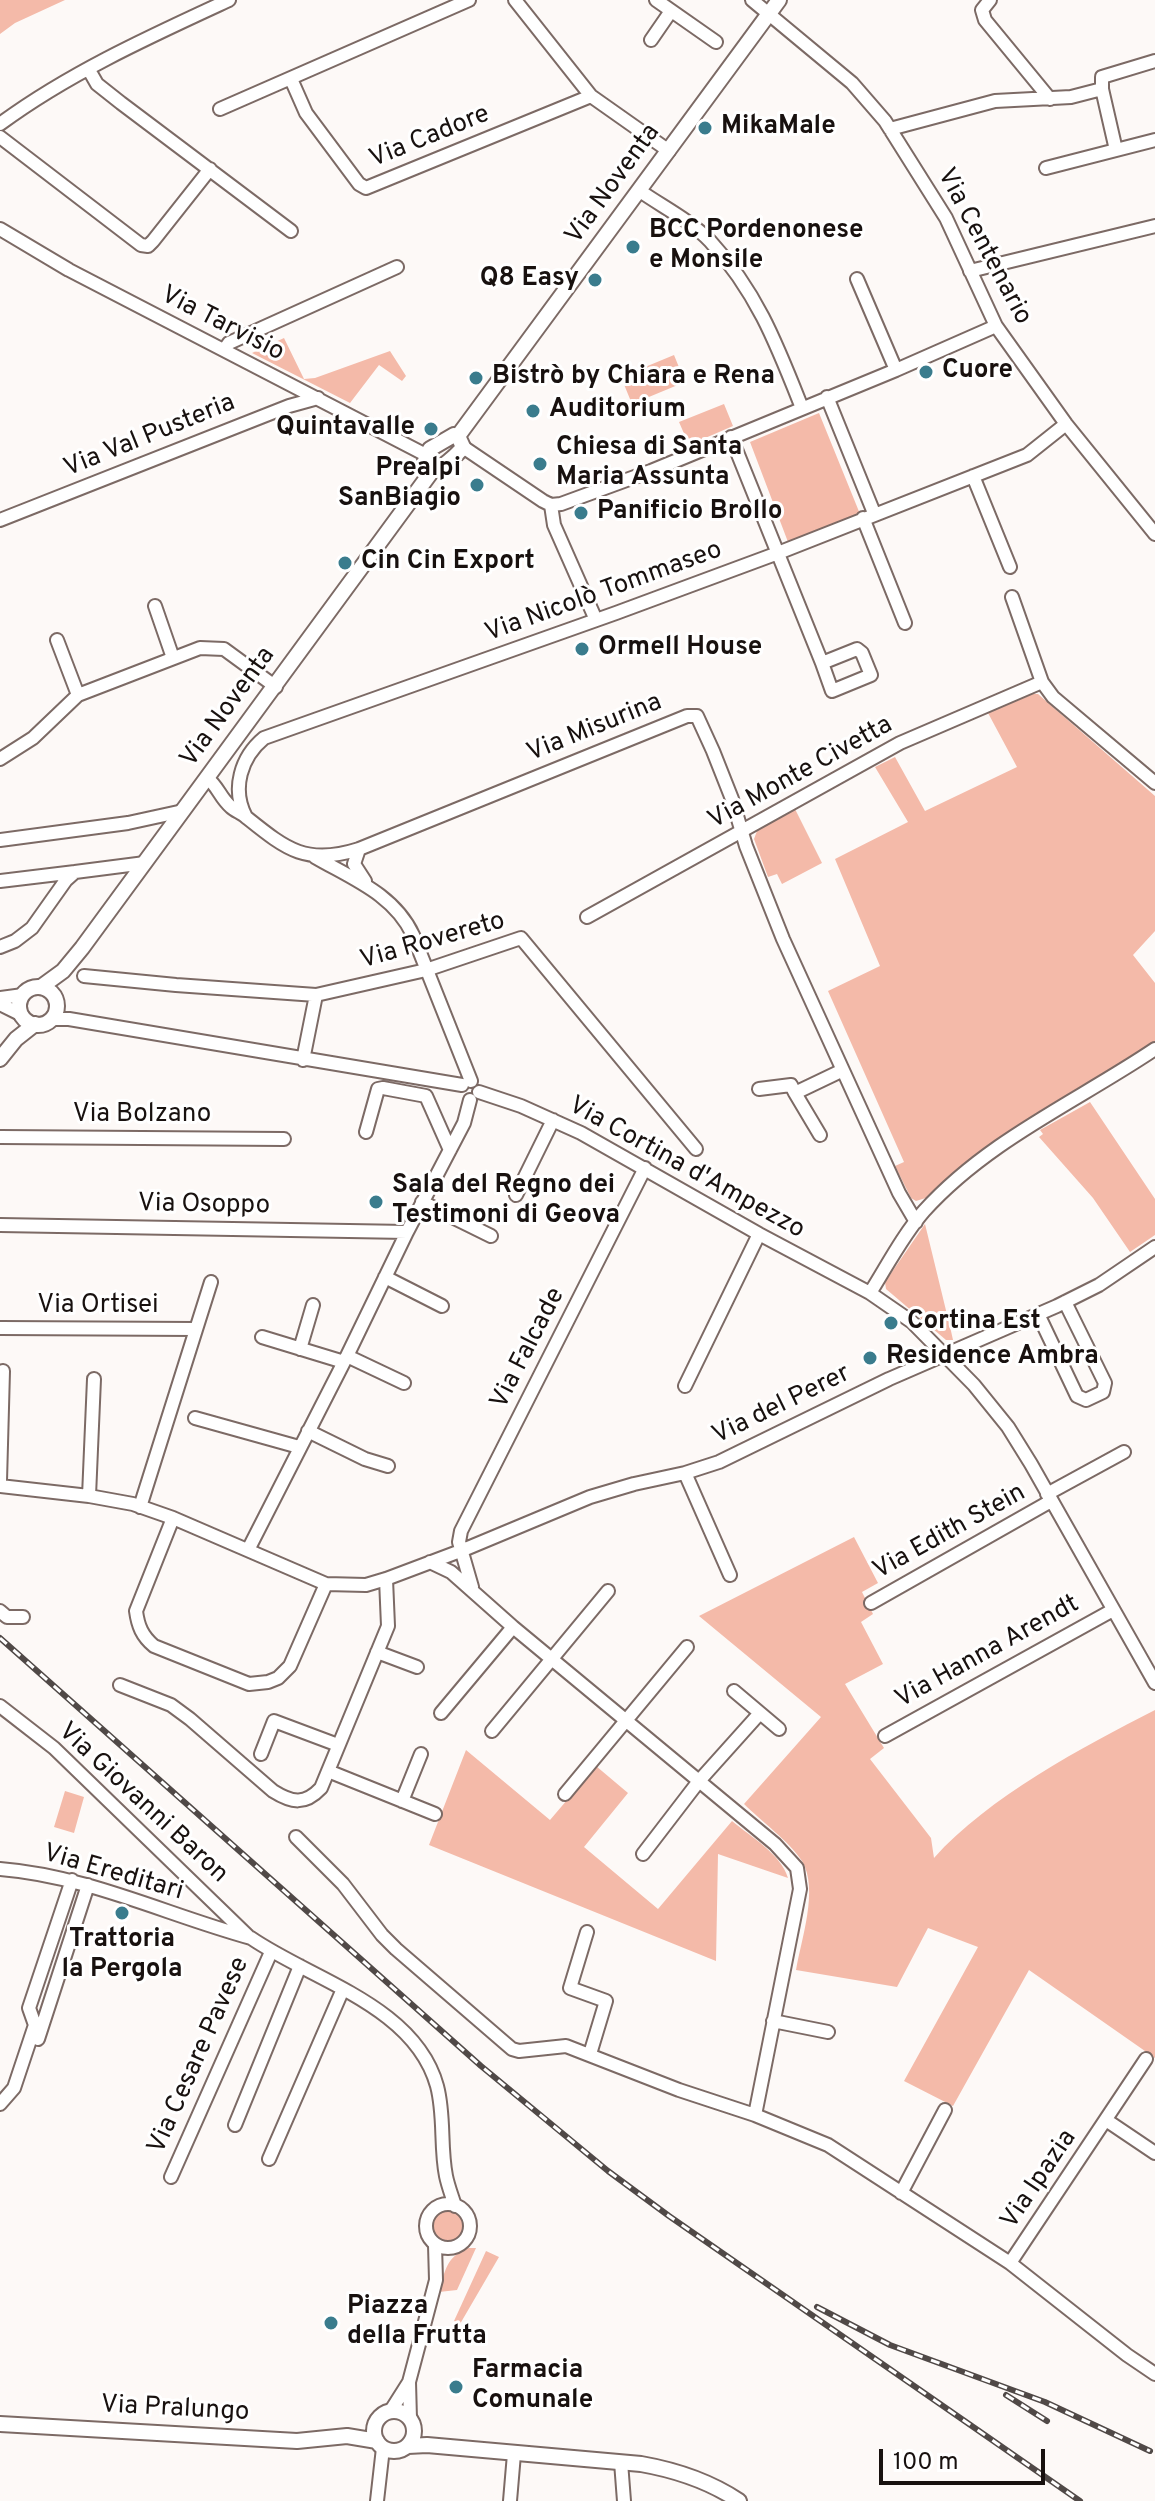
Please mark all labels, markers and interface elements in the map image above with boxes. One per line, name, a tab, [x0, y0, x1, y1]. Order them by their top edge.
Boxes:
street label: Via Cadore	[365, 100, 495, 176]
place label: MikaMale	[721, 112, 836, 144]
street label: Via Noventa	[560, 119, 668, 251]
marker: MikaMale	[696, 119, 714, 137]
street label: Via Centenario	[929, 164, 1037, 330]
place label: BCC Pordenonese e Monsile	[649, 216, 863, 278]
marker: BCC Pordenonese e Monsile	[624, 238, 642, 256]
place label: Q8 Easy	[480, 264, 579, 296]
marker: Q8 Easy	[586, 271, 604, 289]
street label: Via Tarvisio	[155, 281, 289, 369]
place label: Cuore	[942, 356, 1013, 388]
place label: Bistrò by Chiara e Rena	[492, 362, 775, 394]
marker: Cuore	[917, 363, 935, 381]
marker: Bistrò by Chiara e Rena	[467, 369, 485, 387]
street label: Via Val Pusteria	[60, 389, 240, 485]
place label: Auditorium	[549, 395, 686, 427]
marker: Auditorium	[524, 402, 542, 420]
place label: Quintavalle	[276, 413, 415, 445]
marker: Quintavalle	[422, 420, 440, 438]
place label: Chiesa di Santa Maria Assunta	[556, 433, 742, 494]
place label: Prealpi SanBiagio	[338, 454, 461, 516]
marker: Chiesa di Santa Maria Assunta	[531, 455, 549, 473]
marker: Prealpi SanBiagio	[468, 476, 486, 494]
place label: Panificio Brollo	[597, 497, 783, 529]
marker: Panificio Brollo	[572, 504, 590, 522]
street label: Via Nicolò Tommaseo	[481, 536, 727, 650]
place label: Cin Cin Export	[361, 547, 535, 579]
marker: Cin Cin Export	[336, 554, 354, 572]
place label: Ormell House	[598, 633, 762, 665]
marker: Ormell House	[573, 640, 591, 658]
street label: Via Noventa	[175, 642, 283, 774]
street label: Via Misurina	[523, 688, 667, 770]
street label: Via Monte Civetta	[704, 711, 898, 837]
street label: Via Rovereto	[357, 906, 509, 978]
street label: Via Cortina d'Ampezzo	[562, 1091, 810, 1247]
street label: Via Bolzano	[73, 1100, 211, 1132]
place label: Sala del Regno dei Testimoni di Geova	[392, 1171, 620, 1232]
street label: Via Osoppo	[138, 1189, 270, 1223]
marker: Sala del Regno dei Testimoni di Geova	[367, 1193, 385, 1211]
street label: Via Falcade	[485, 1283, 573, 1415]
street label: Via Ortisei	[37, 1291, 159, 1323]
place label: Cortina Est	[907, 1307, 1041, 1339]
marker: Cortina Est	[882, 1314, 900, 1332]
place label: Residence Ambra	[886, 1342, 1099, 1374]
marker: Residence Ambra	[861, 1349, 879, 1367]
street label: Via del Perer	[708, 1359, 856, 1453]
street label: Via Edith Stein	[868, 1478, 1032, 1588]
street label: Via Hanna Arendt	[891, 1590, 1085, 1716]
street label: Via Giovanni Baron	[50, 1717, 234, 1891]
street label: Via Ereditari	[39, 1839, 187, 1909]
marker: Trattoria la Pergola	[113, 1904, 131, 1922]
place label: Trattoria la Pergola	[61, 1925, 183, 1986]
street label: Via Cesare Pavese	[143, 1953, 257, 2159]
street label: Via Ipazia	[996, 2125, 1084, 2235]
place label: Piazza della Frutta	[347, 2292, 487, 2354]
marker: Piazza della Frutta	[322, 2314, 340, 2332]
place label: Farmacia Comunale	[472, 2356, 593, 2418]
marker: Farmacia Comunale	[447, 2378, 465, 2396]
street label: Via Pralungo	[100, 2391, 250, 2429]
scale bar	[883, 2433, 1049, 2483]
text: 100 m	[893, 2448, 959, 2478]

